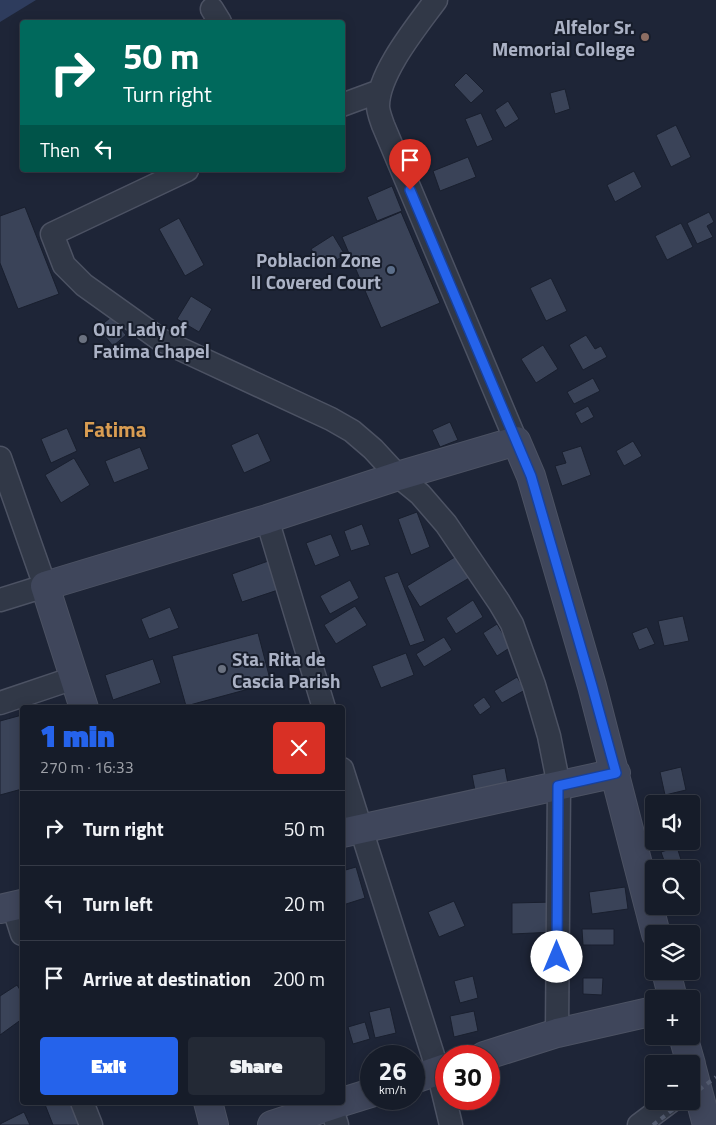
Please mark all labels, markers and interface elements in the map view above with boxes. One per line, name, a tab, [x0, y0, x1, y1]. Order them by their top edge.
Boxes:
place label: Alfelor Sr. Memorial College	[492, 12, 635, 63]
text: 50 m	[123, 29, 199, 83]
marker: Alfelor Sr. Memorial College	[639, 31, 651, 43]
icon: right	[40, 40, 105, 105]
text: Turn right	[123, 77, 212, 111]
text: Then	[40, 135, 80, 164]
icon: left	[90, 135, 118, 163]
pin	[389, 139, 431, 190]
icon: arrive	[396, 146, 424, 174]
place label: Poblacion Zone II Covered Court	[251, 245, 381, 296]
marker: Poblacion Zone II Covered Court	[385, 264, 397, 276]
place label: Our Lady of Fatima Chapel	[93, 314, 210, 365]
marker: Our Lady of Fatima Chapel	[77, 333, 89, 345]
district label: Fatima	[84, 413, 147, 445]
place label: Sta. Rita de Cascia Parish	[232, 644, 341, 695]
marker: Sta. Rita de Cascia Parish	[216, 663, 228, 675]
text: 1 min	[40, 713, 115, 759]
button: close	[273, 722, 325, 774]
text: 270 m · 16:33	[40, 755, 134, 779]
map controls	[645, 795, 700, 1110]
button: sound	[645, 795, 700, 850]
icon: right	[40, 814, 68, 842]
text: Turn right	[83, 814, 164, 843]
text: 50 m	[284, 814, 325, 843]
button: search	[645, 860, 700, 915]
icon: left	[40, 889, 68, 917]
text: Turn left	[83, 889, 153, 918]
text: 20 m	[284, 889, 325, 918]
button: layers	[645, 925, 700, 980]
position arrow	[530, 930, 582, 982]
icon: arrive	[40, 964, 68, 992]
text: Arrive at destination	[83, 964, 251, 993]
text: 200 m	[273, 964, 325, 993]
button: +	[645, 990, 700, 1045]
button: Exit	[40, 1037, 178, 1095]
button: Share	[188, 1037, 325, 1095]
speed limit sign: 30	[435, 1045, 500, 1110]
text: 26	[378, 1052, 407, 1090]
button: −	[645, 1055, 700, 1110]
text: km/h	[379, 1080, 406, 1099]

